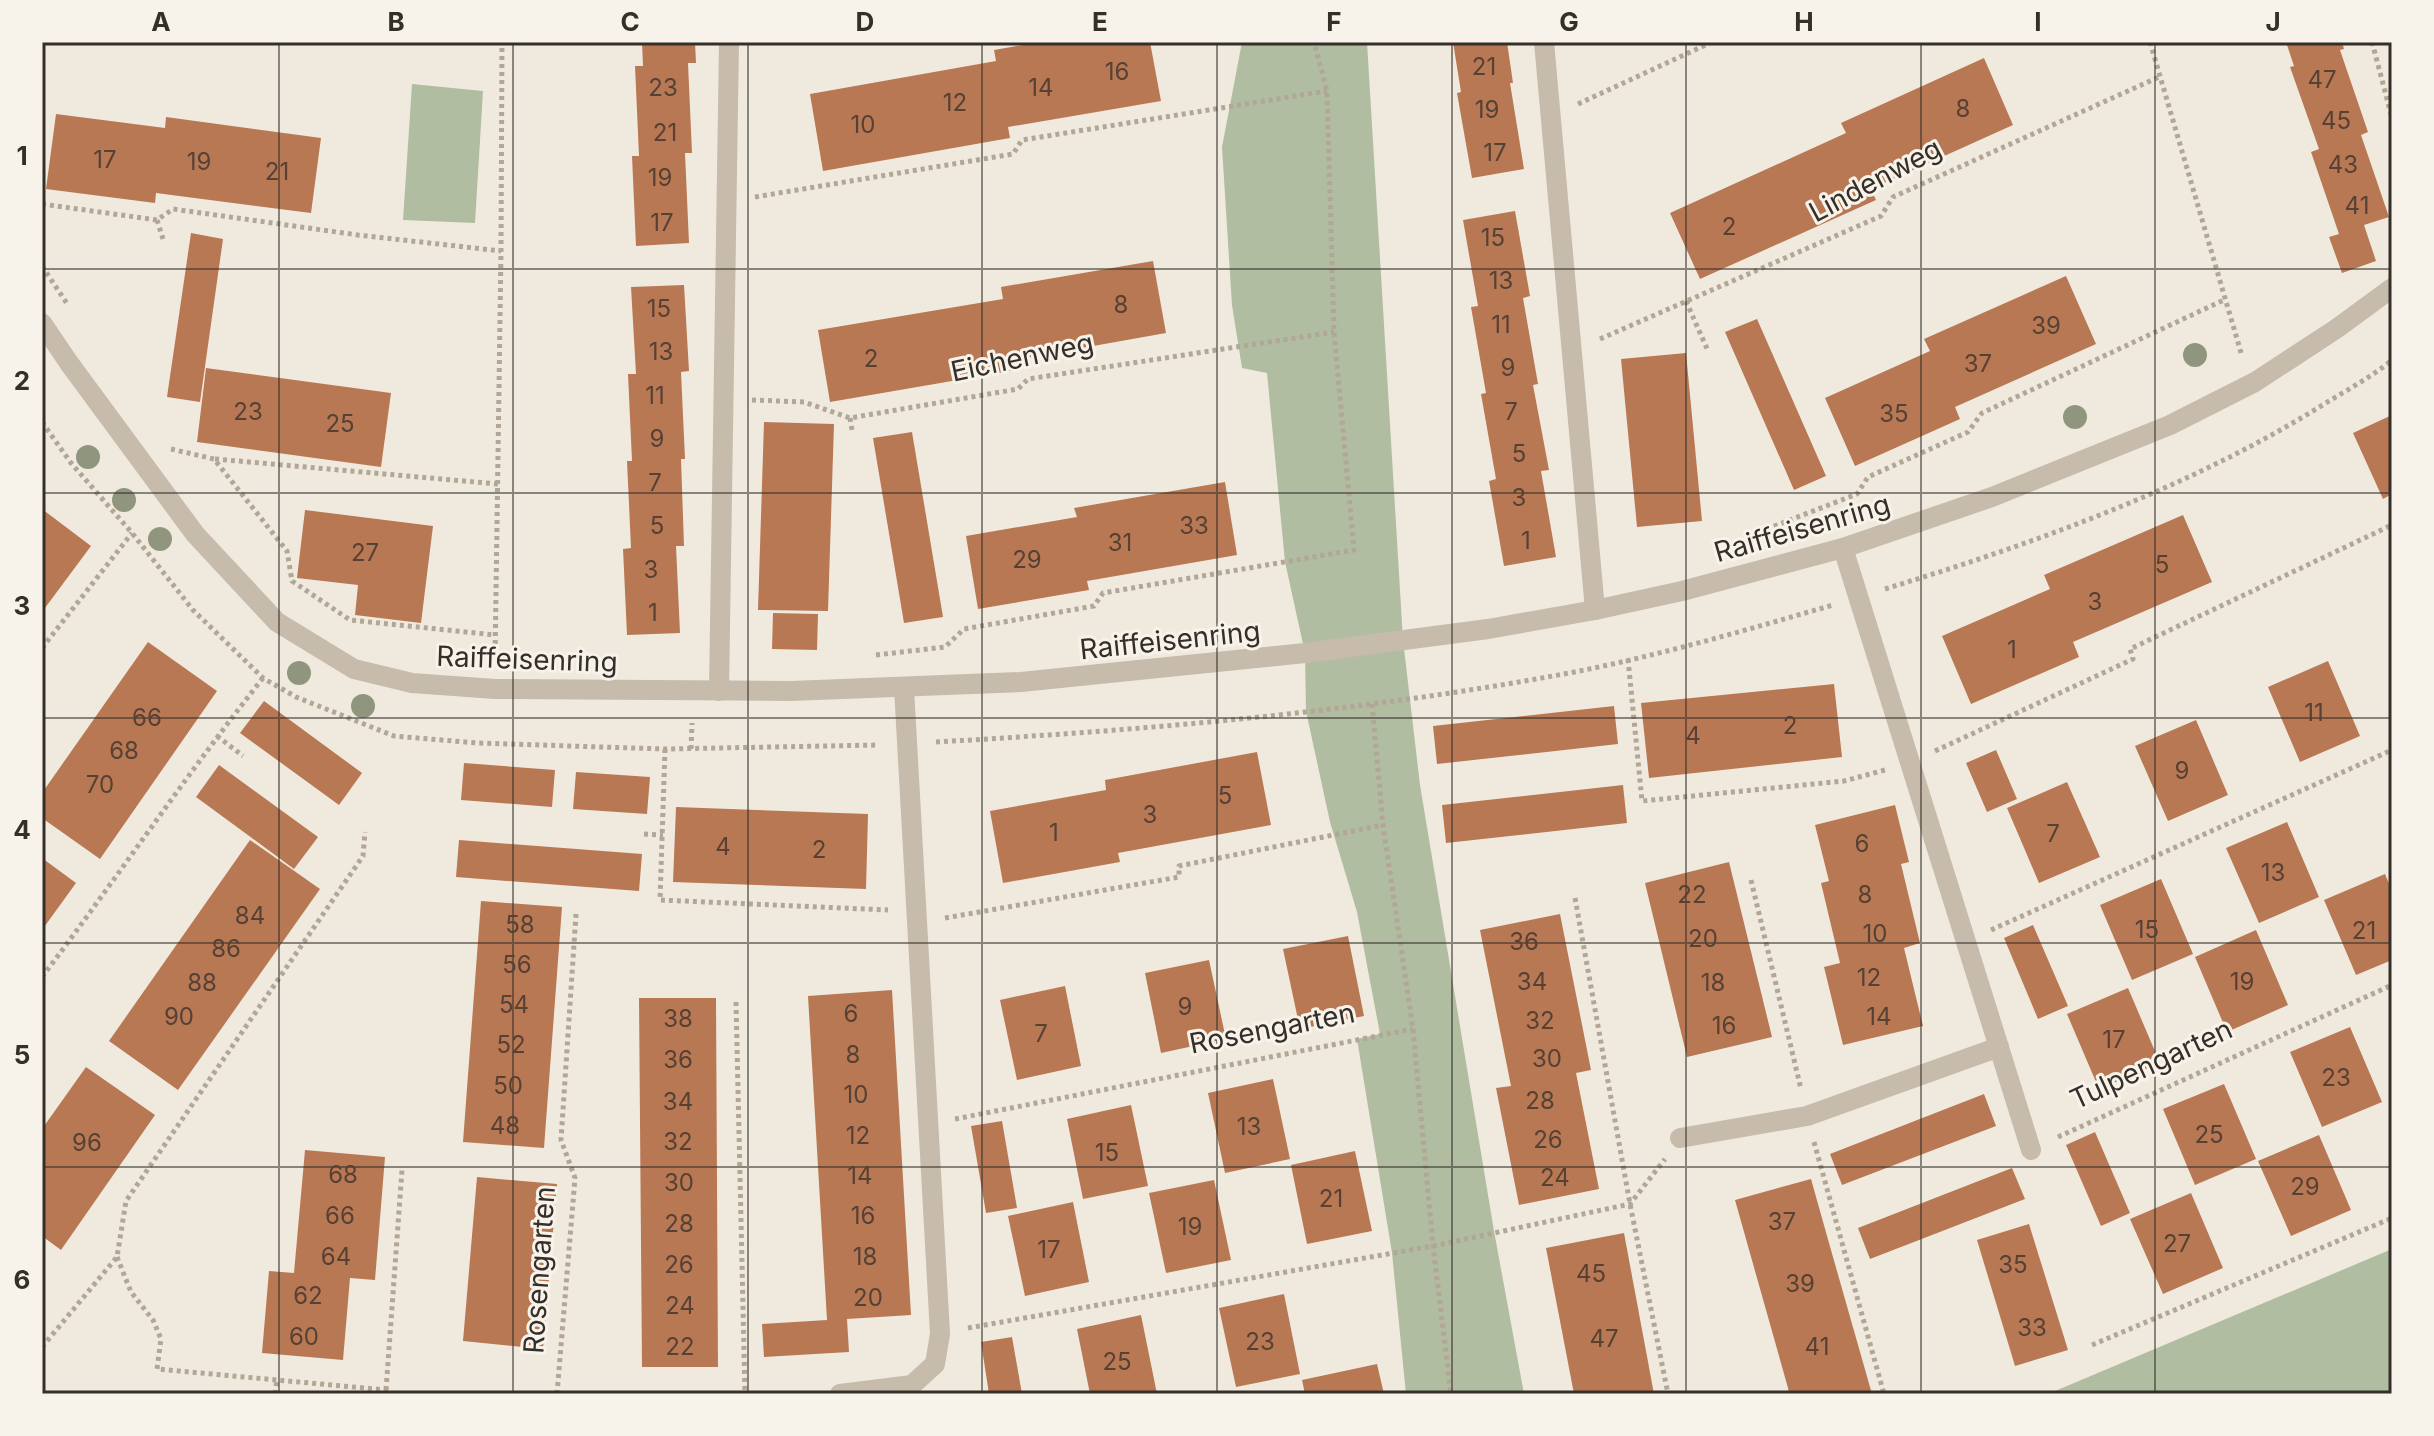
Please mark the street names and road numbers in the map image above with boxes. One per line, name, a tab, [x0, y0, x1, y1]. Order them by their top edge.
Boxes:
street label: Lindenweg	[1803, 131, 1947, 229]
street label: Eichenweg	[948, 325, 1096, 389]
street label: Raiffeisenring	[1710, 487, 1894, 569]
street label: Raiffeisenring	[1078, 614, 1262, 666]
street label: Raiffeisenring	[436, 639, 618, 679]
street label: Rosengarten	[1186, 995, 1358, 1061]
street label: Tulpengarten	[2065, 1012, 2237, 1116]
street label: Rosengarten	[516, 1185, 562, 1355]

